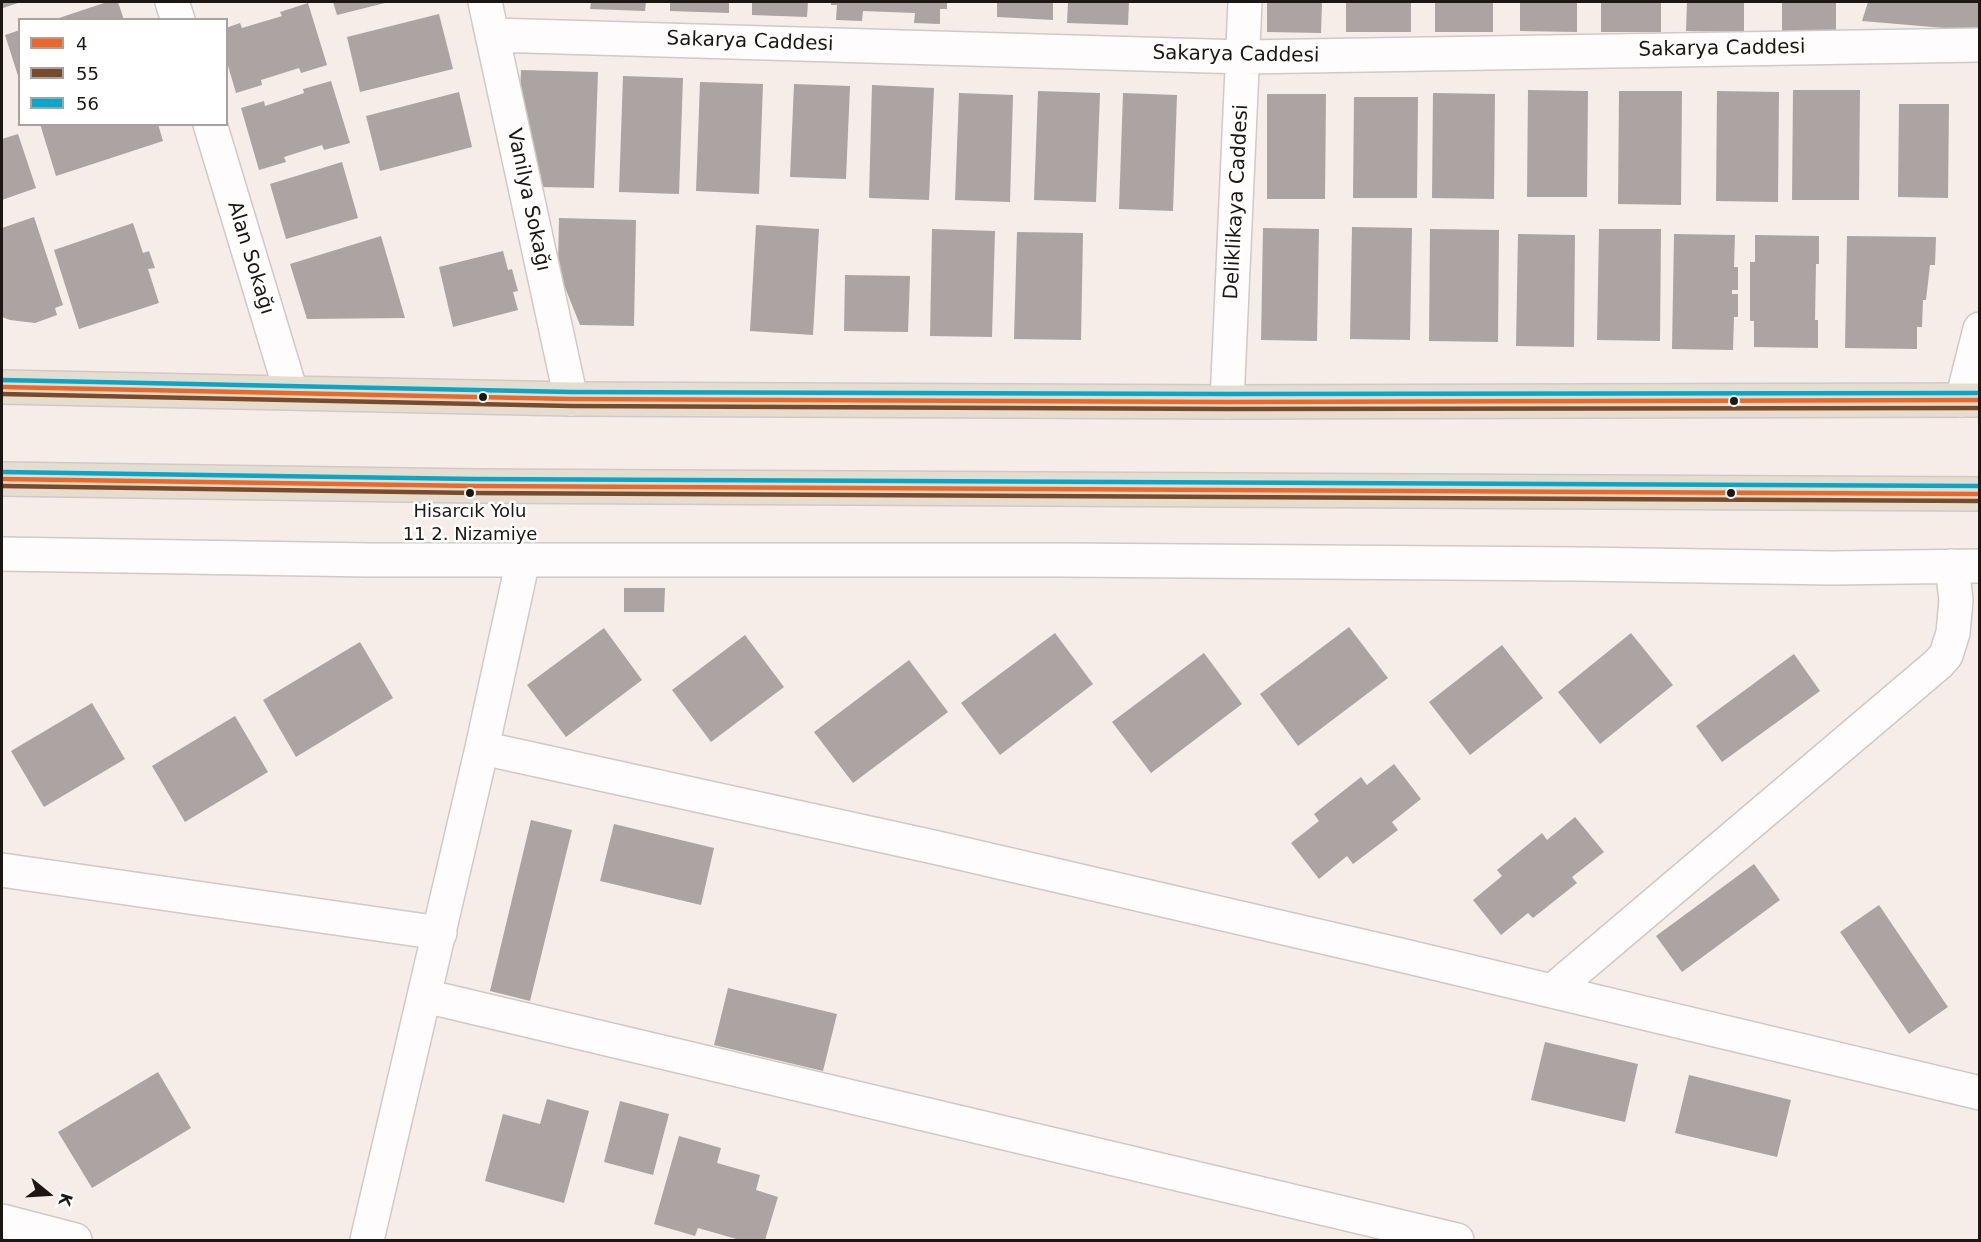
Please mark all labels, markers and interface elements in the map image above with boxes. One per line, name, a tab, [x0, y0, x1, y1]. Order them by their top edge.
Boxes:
legend	[18, 18, 228, 126]
street label: Sakarya Caddesi	[666, 27, 834, 57]
text: 4	[76, 33, 87, 54]
street label: Sakarya Caddesi	[1638, 36, 1806, 62]
street label: Sakarya Caddesi	[1152, 42, 1320, 68]
text: 55	[76, 63, 99, 84]
text: 56	[76, 93, 99, 114]
street label: Deliklikaya Caddesi	[1220, 104, 1254, 300]
street label: Vanilya Sokağı	[501, 126, 555, 274]
street label: Alan Sokağı	[221, 198, 279, 318]
unlabelled marker	[477, 391, 489, 403]
unlabelled marker	[1728, 395, 1740, 407]
marker: Hisarcık Yolu 11 2. Nizamiye	[464, 487, 476, 499]
unlabelled marker	[1725, 487, 1737, 499]
place label: Hisarcık Yolu 11 2. Nizamiye	[403, 501, 537, 544]
north arrow	[18, 1164, 78, 1224]
text: K	[55, 1191, 77, 1209]

